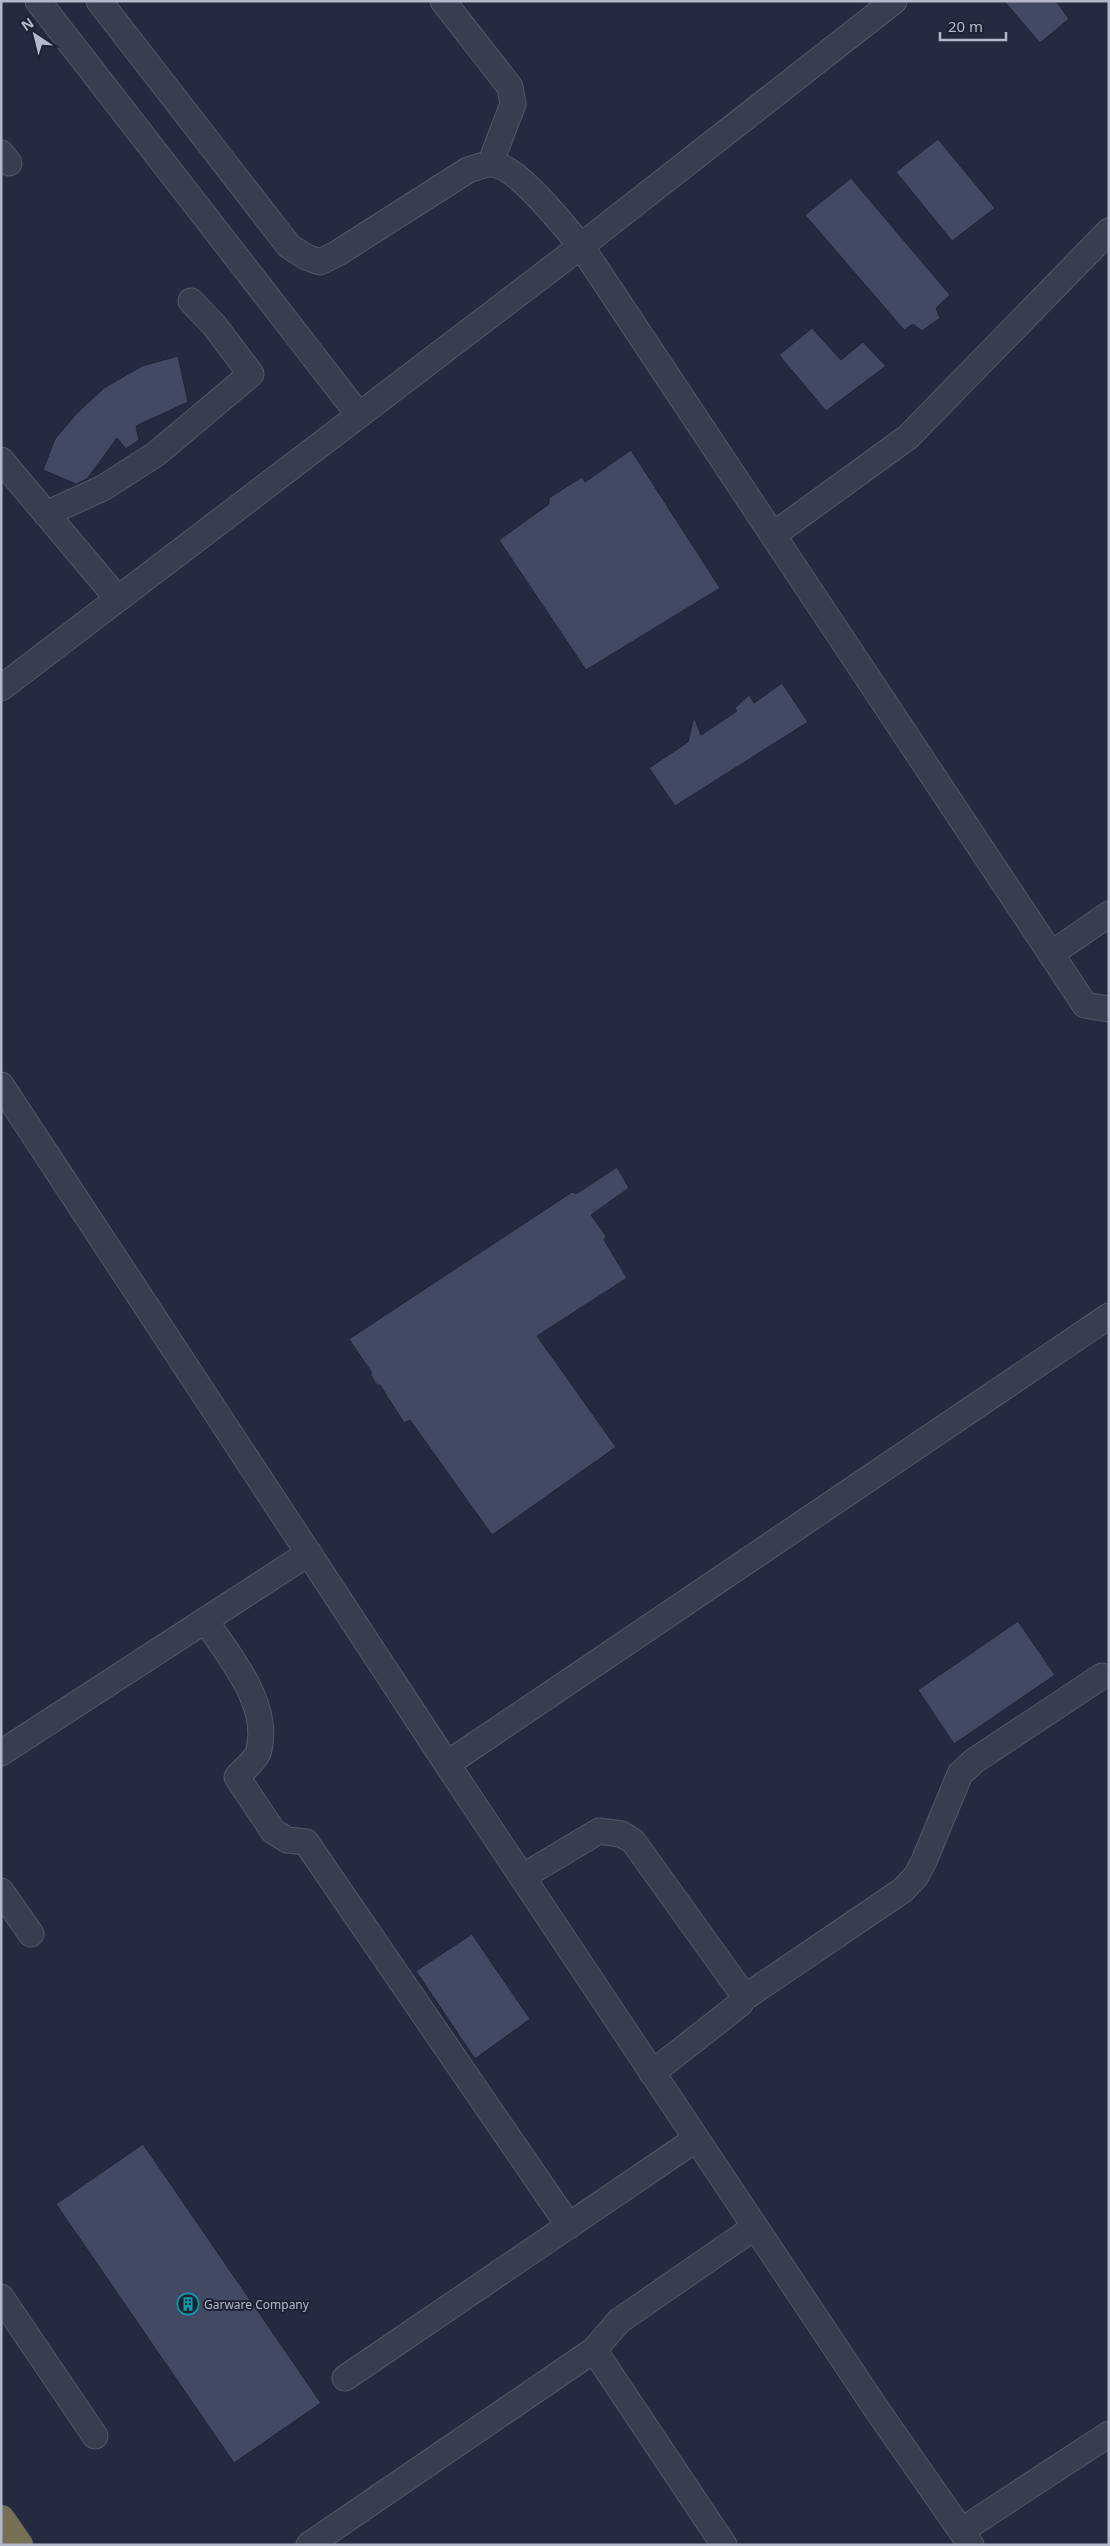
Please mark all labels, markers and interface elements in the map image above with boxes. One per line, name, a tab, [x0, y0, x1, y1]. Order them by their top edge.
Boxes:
north arrow	[10, 10, 60, 60]
scale bar	[940, 10, 1006, 42]
text: N	[17, 13, 37, 35]
text: 20 m	[948, 16, 983, 36]
building icon: Garware Company	[176, 2292, 200, 2316]
place label: Garware Company	[204, 2296, 310, 2313]

